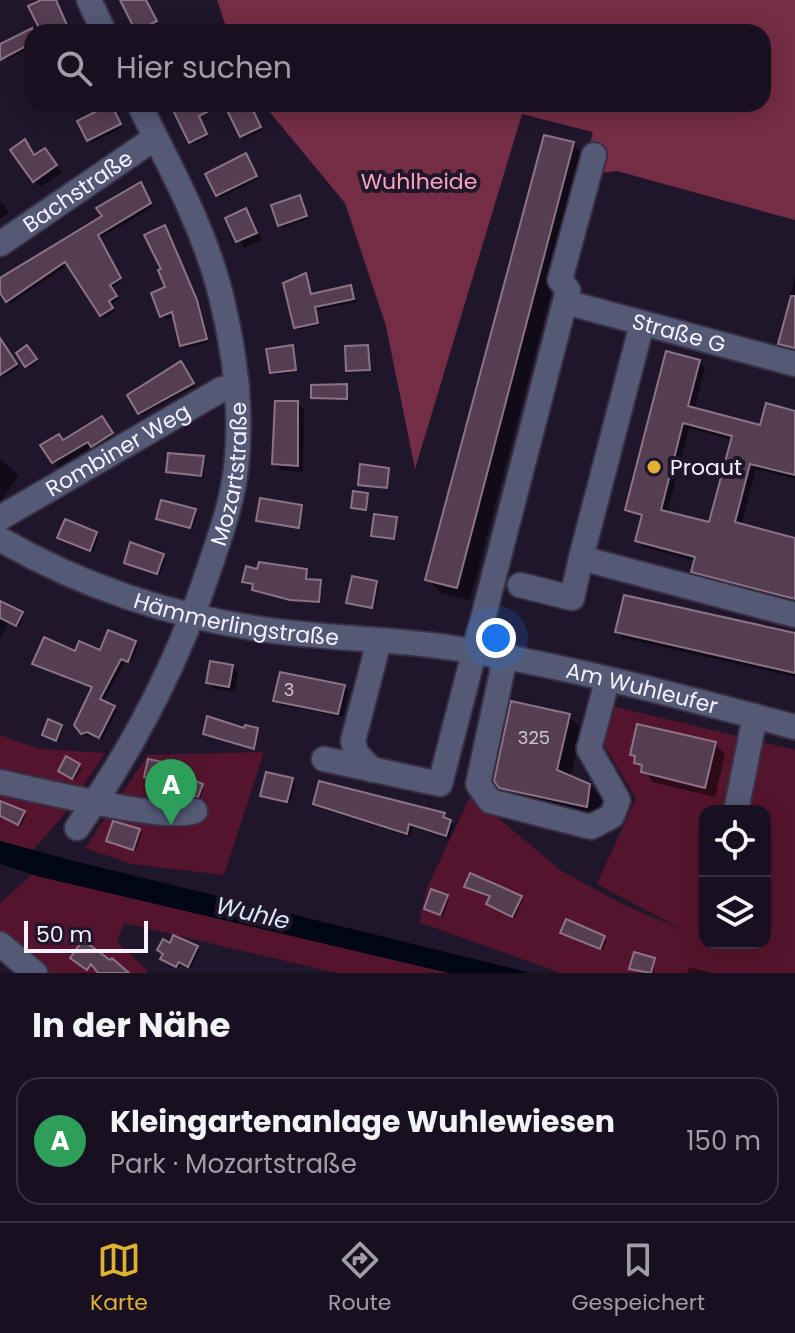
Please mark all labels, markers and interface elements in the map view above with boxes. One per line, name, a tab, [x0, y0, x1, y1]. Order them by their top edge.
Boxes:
search box	[24, 24, 771, 112]
icon: search	[52, 46, 96, 90]
text: Hier suchen	[116, 46, 292, 89]
street label: Bachstraße	[16, 142, 139, 240]
park label: Wuhlheide	[361, 166, 477, 197]
street label: Straße G	[629, 305, 729, 360]
street label: Rombiner Weg	[40, 396, 196, 504]
street label: Mozartstraße	[202, 401, 254, 549]
place label: Proaut	[670, 452, 742, 483]
marker: Proaut	[645, 458, 663, 476]
street label: Hämmerlingstraße	[130, 585, 340, 653]
your location	[476, 618, 516, 658]
street label: Am Wuhleufer	[563, 654, 721, 721]
house number: 3	[284, 677, 294, 702]
house number: 325	[518, 725, 550, 750]
pin: A	[145, 759, 197, 825]
map controls	[699, 805, 771, 949]
button: locate	[699, 805, 771, 877]
button: layers	[699, 877, 771, 949]
water label: Wuhle	[213, 888, 293, 938]
scale bar	[24, 917, 148, 953]
text: 50 m	[36, 919, 92, 950]
text: In der Nähe	[32, 1001, 230, 1049]
text: Kleingartenanlage Wuhlewiesen	[110, 1100, 615, 1143]
text: A	[50, 1123, 70, 1159]
text: 150 m	[686, 1123, 761, 1159]
text: Park · Mozartstraße	[110, 1146, 357, 1182]
tab: Karte	[90, 1238, 148, 1319]
tab: Route	[328, 1238, 391, 1319]
tab: Gespeichert	[571, 1238, 705, 1319]

